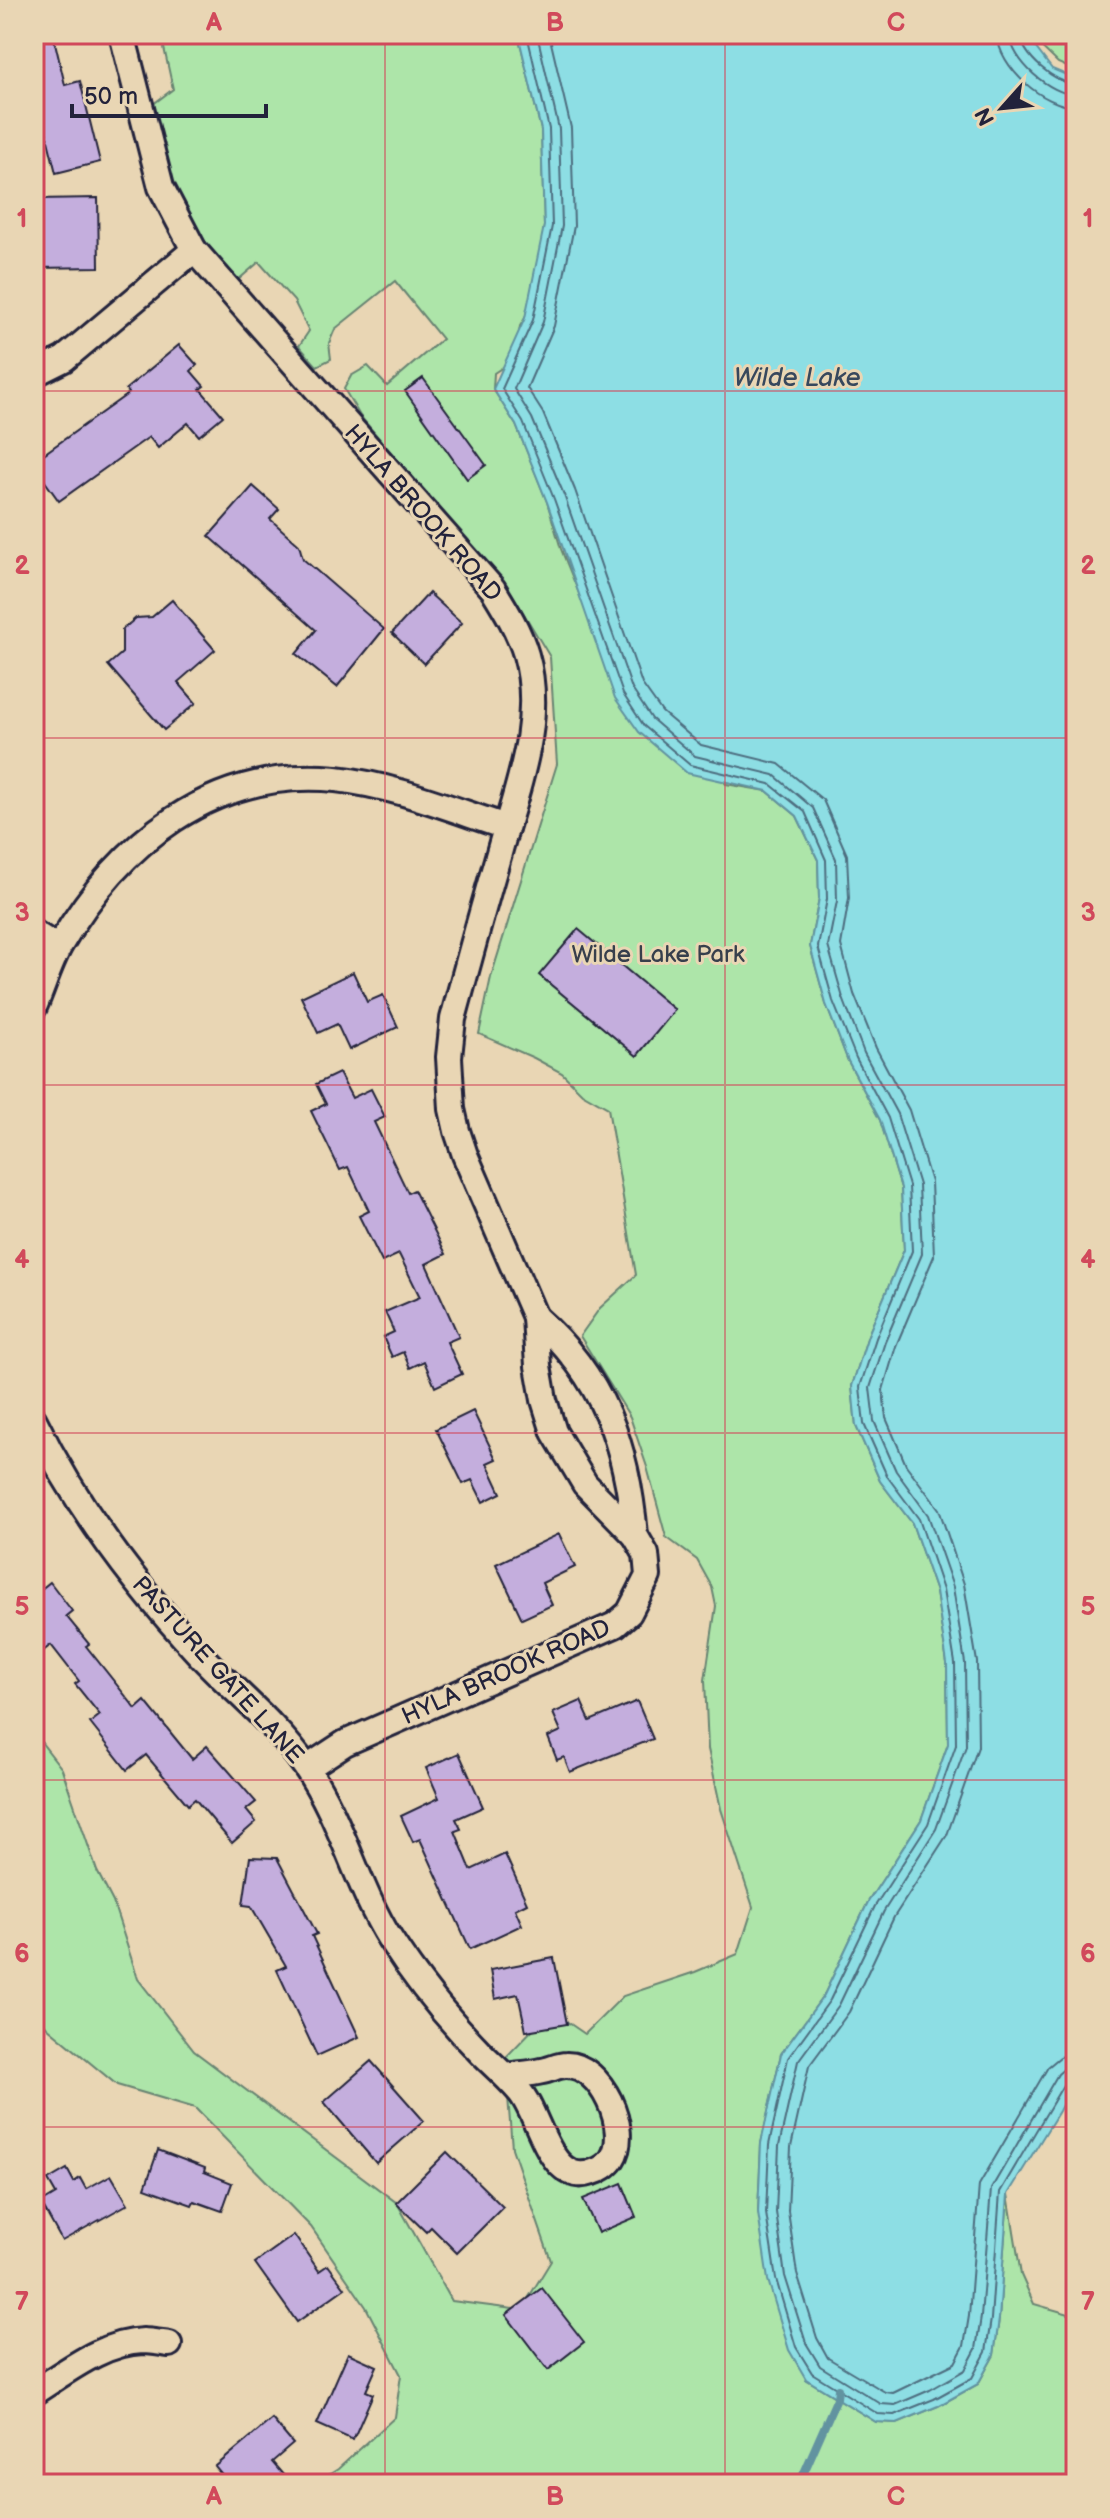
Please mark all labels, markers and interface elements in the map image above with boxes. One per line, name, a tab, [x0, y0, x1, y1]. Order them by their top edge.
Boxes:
text: A	[205, 8, 222, 39]
text: B	[546, 8, 564, 39]
text: C	[887, 8, 905, 39]
scale bar	[72, 68, 266, 118]
north arrow	[962, 68, 1042, 148]
text: 50 m	[84, 82, 138, 111]
text: N	[970, 103, 1001, 130]
text: 1	[17, 204, 27, 235]
text: 1	[1083, 204, 1093, 235]
water label: Wilde Lake	[733, 363, 861, 394]
street label: HYLA BROOK ROAD	[338, 419, 508, 607]
text: 2	[14, 551, 30, 582]
text: 2	[1080, 551, 1096, 582]
text: 3	[14, 898, 30, 929]
text: 3	[1080, 898, 1096, 929]
park label: Wilde Lake Park	[572, 940, 745, 969]
text: 4	[14, 1245, 30, 1276]
text: 4	[1080, 1245, 1096, 1276]
street label: PASTURE GATE LANE	[126, 1570, 310, 1770]
text: 5	[14, 1592, 30, 1623]
text: 5	[1080, 1592, 1096, 1623]
street label: HYLA BROOK ROAD	[397, 1613, 615, 1731]
text: 6	[14, 1939, 30, 1970]
text: 6	[1080, 1939, 1096, 1970]
text: 7	[15, 2287, 29, 2318]
text: 7	[1081, 2287, 1095, 2318]
text: A	[205, 2482, 222, 2513]
text: B	[546, 2482, 564, 2513]
text: C	[887, 2482, 905, 2513]

